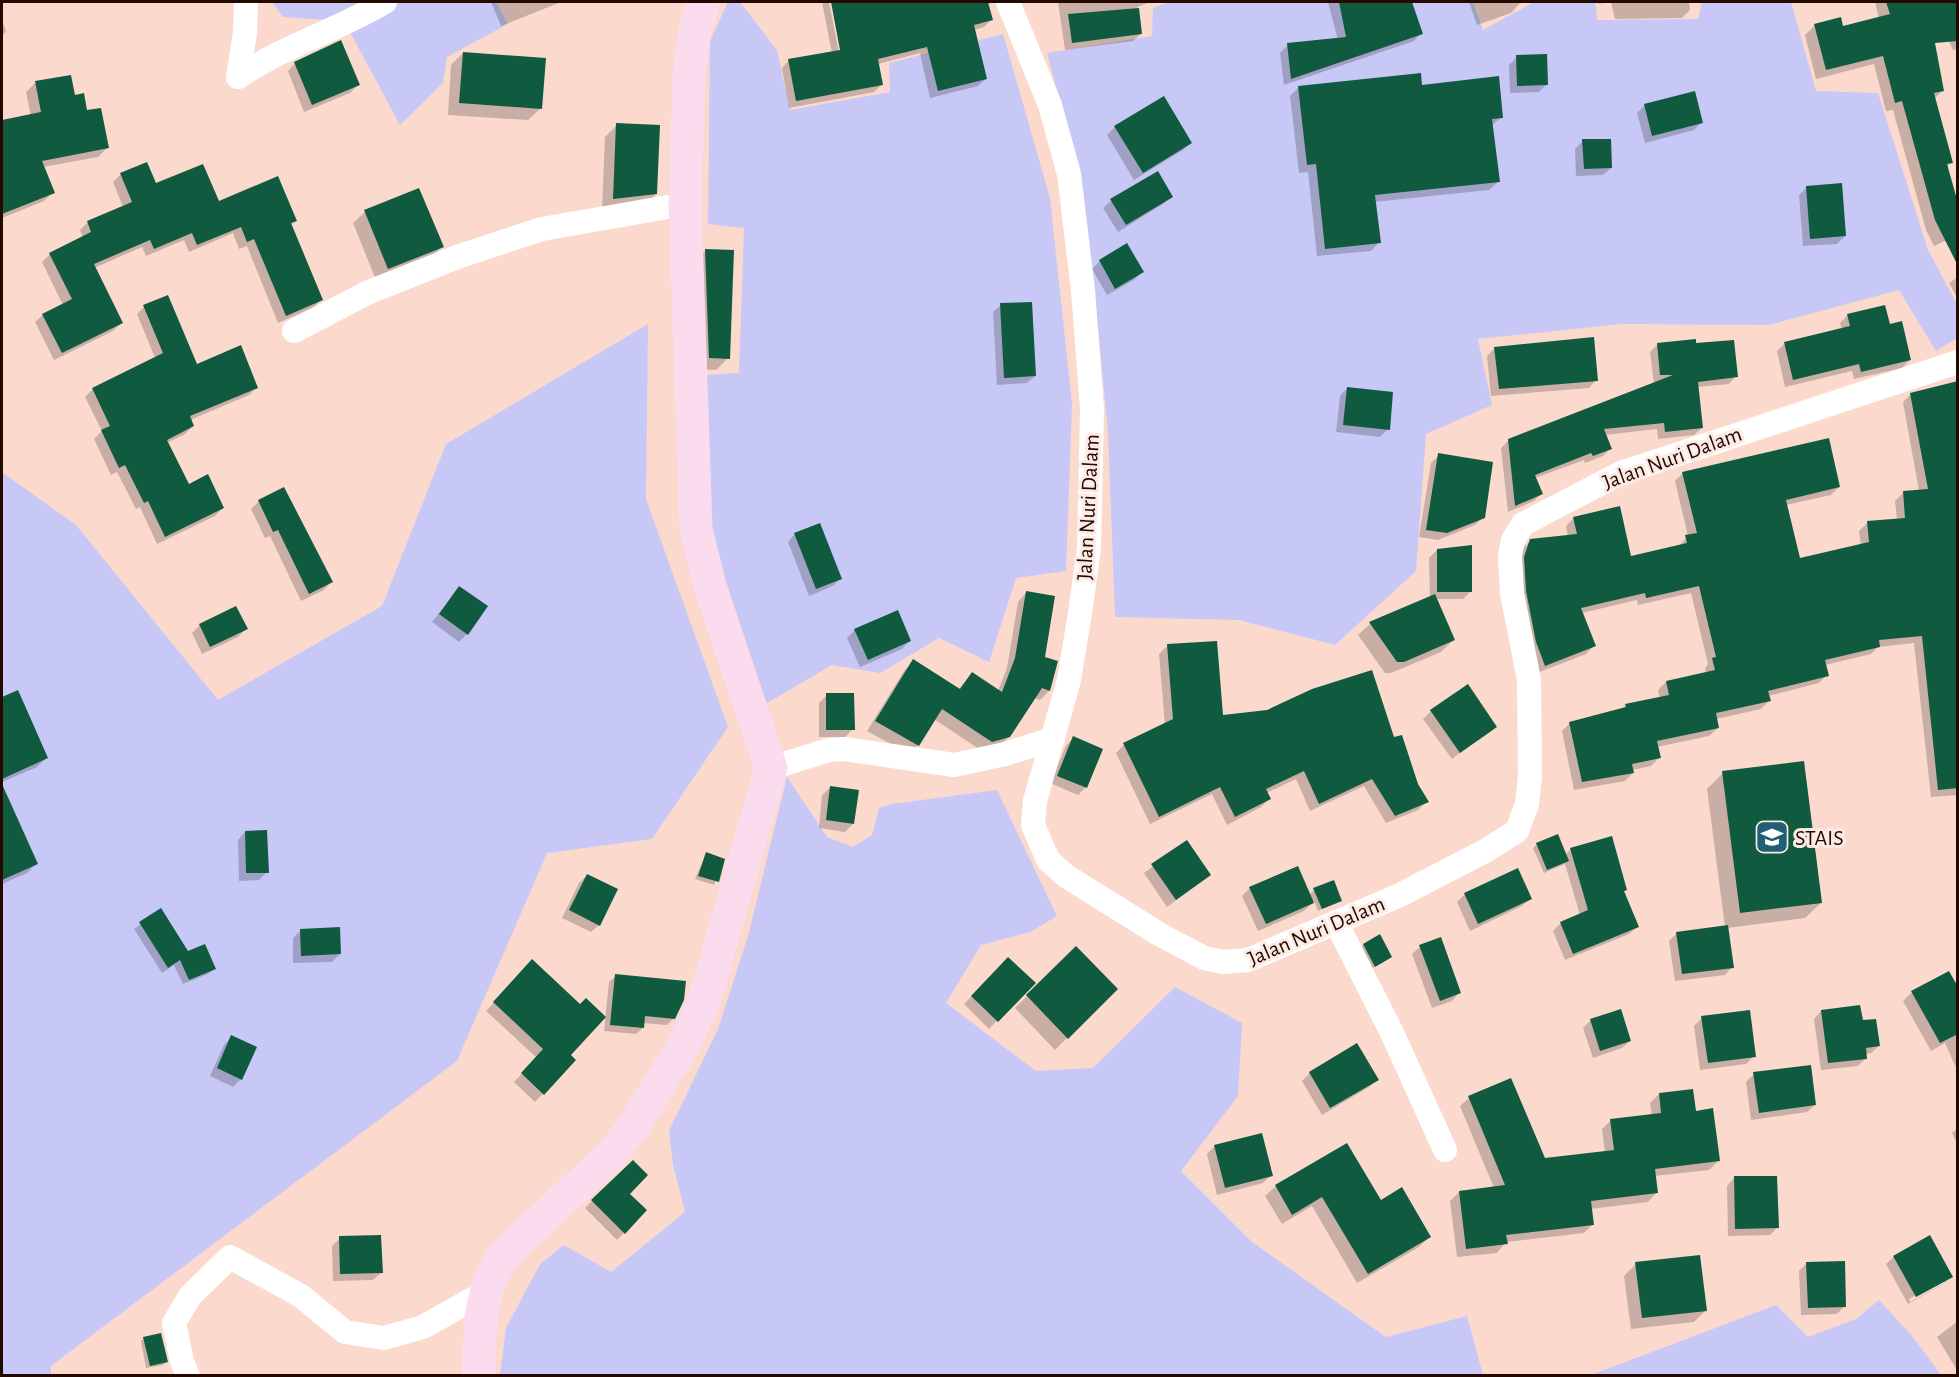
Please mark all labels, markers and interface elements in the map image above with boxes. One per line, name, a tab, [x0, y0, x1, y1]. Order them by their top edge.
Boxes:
street label: Jalan Nuri Dalam	[1600, 423, 1745, 493]
street label: Jalan Nuri Dalam	[1073, 434, 1103, 581]
school or university icon: STAIS	[1754, 819, 1790, 855]
place label: STAIS	[1795, 827, 1844, 849]
street label: Jalan Nuri Dalam	[1245, 892, 1388, 970]

